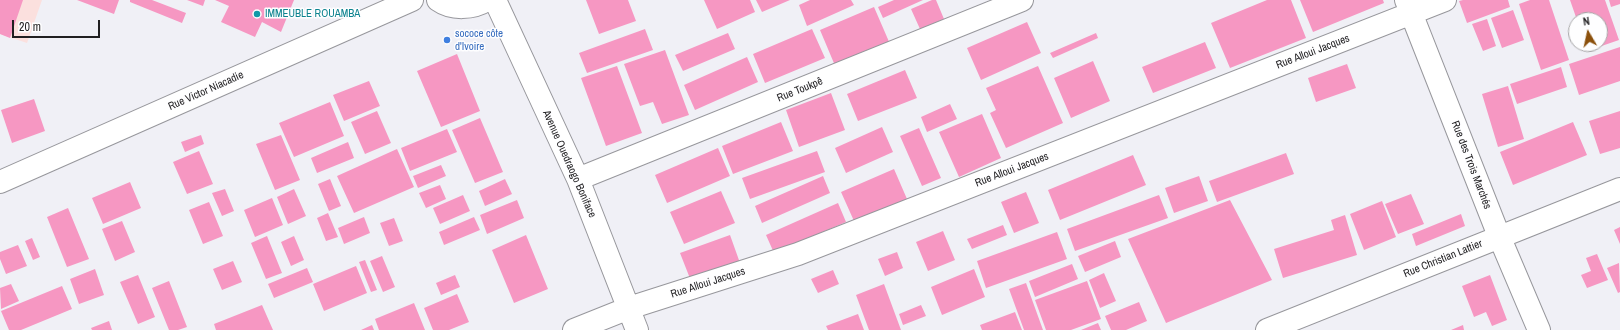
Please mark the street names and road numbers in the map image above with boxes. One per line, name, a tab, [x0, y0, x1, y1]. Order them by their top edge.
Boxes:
street label: Rue Alloui Jacques	[1274, 32, 1352, 72]
street label: Rue Victor Niacadie	[166, 68, 246, 114]
street label: Rue Toukpê	[775, 75, 825, 105]
street label: Avenue Ouedraogo Boniface	[539, 108, 599, 220]
street label: Rue des Trois Marchés	[1448, 119, 1494, 211]
street label: Rue Alloui Jacques	[973, 150, 1051, 190]
street label: Rue Christian Lattier	[1402, 237, 1484, 281]
street label: Rue Alloui Jacques	[669, 265, 747, 301]

